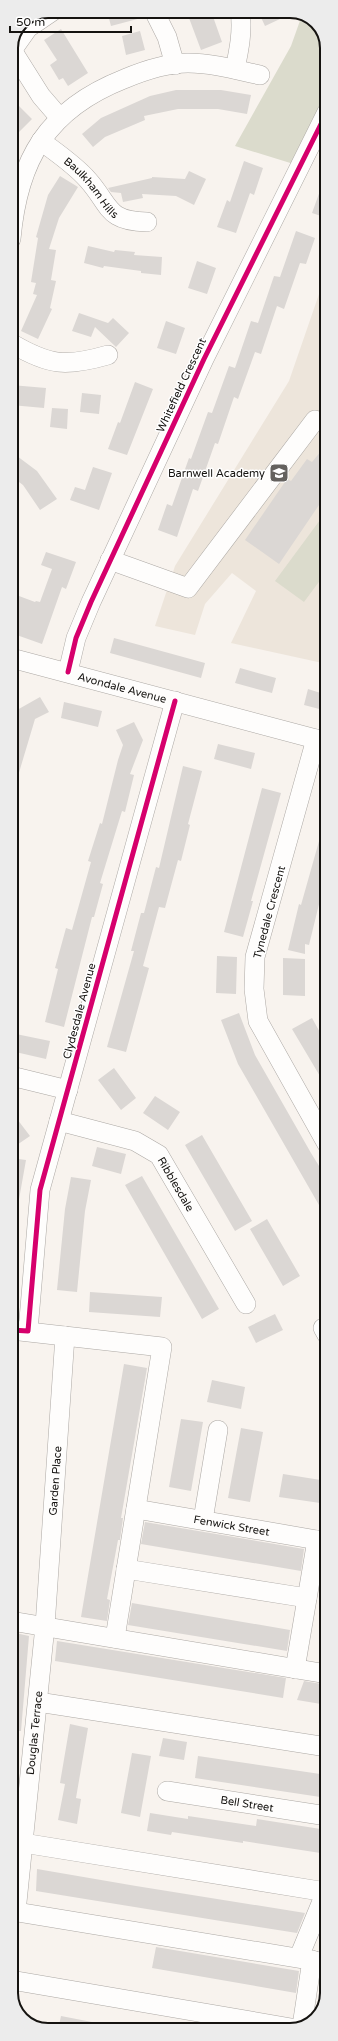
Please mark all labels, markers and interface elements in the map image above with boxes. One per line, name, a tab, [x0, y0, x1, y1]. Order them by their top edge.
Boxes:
scale bar	[10, 8, 131, 34]
text: 50 m	[16, 15, 45, 29]
street label: Baulkham Hills	[61, 155, 121, 221]
street label: Whitefield Crescent	[154, 336, 209, 434]
school or university icon: Barnwell Academy	[268, 462, 290, 484]
place label: Barnwell Academy	[168, 467, 265, 480]
street label: Avondale Avenue	[76, 670, 168, 706]
street label: Tynedale Crescent	[251, 864, 288, 960]
street label: Clydesdale Avenue	[60, 962, 99, 1061]
street label: Ribblesdale	[155, 1155, 196, 1214]
street label: Garden Place	[47, 1446, 64, 1516]
street label: Fenwick Street	[193, 1513, 270, 1539]
street label: Douglas Terrace	[24, 1690, 45, 1776]
street label: Bell Street	[219, 1793, 274, 1815]

